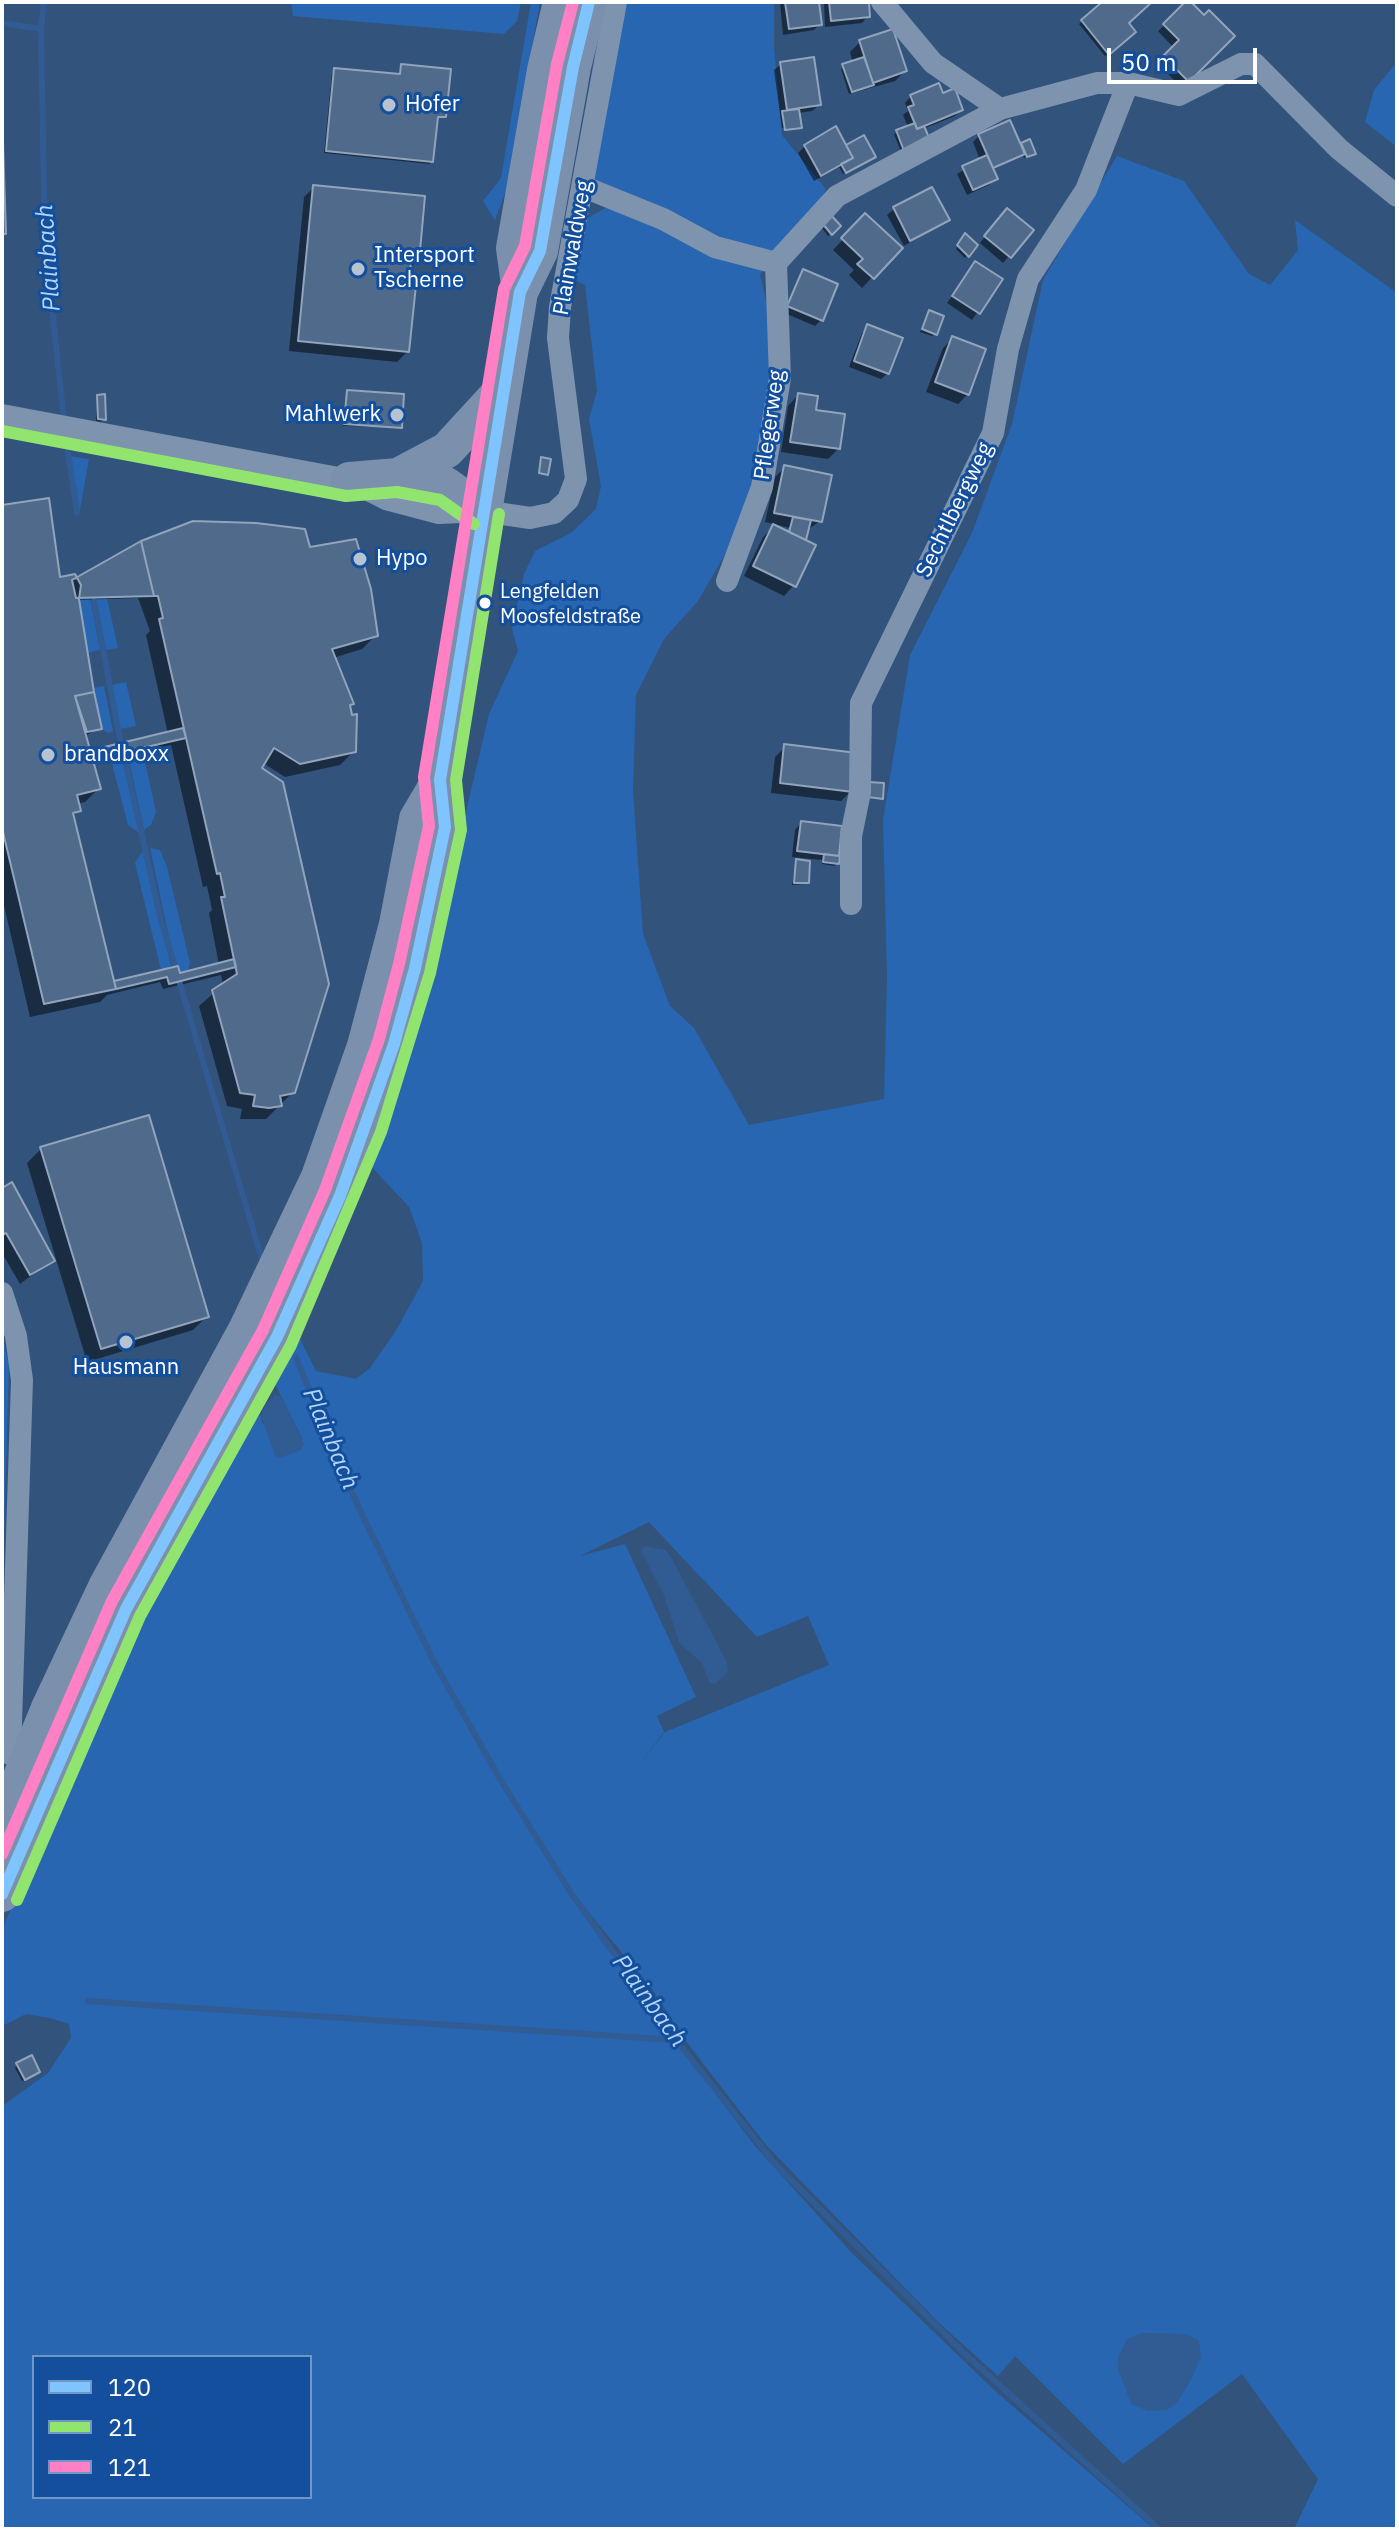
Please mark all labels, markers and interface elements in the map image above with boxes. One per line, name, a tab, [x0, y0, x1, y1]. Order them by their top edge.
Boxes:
scale bar	[1111, 32, 1261, 82]
text: 50 m	[1121, 46, 1176, 78]
place label: Hofer	[405, 92, 460, 118]
marker: Hofer	[380, 96, 398, 114]
street label: Plainwaldweg	[548, 178, 598, 318]
water label: Plainbach	[31, 203, 67, 313]
place label: Intersport Tscherne	[374, 243, 475, 294]
marker: Intersport Tscherne	[349, 260, 367, 278]
street label: Pflegerweg	[749, 368, 791, 482]
place label: Mahlwerk	[284, 402, 381, 428]
marker: Mahlwerk	[388, 406, 406, 424]
street label: Sechtlbergweg	[911, 438, 999, 582]
place label: Hypo	[376, 546, 428, 572]
marker: Hypo	[351, 550, 369, 568]
place label: Lengfelden Moosfeldstraße	[500, 580, 641, 627]
marker: Lengfelden Moosfeldstraße	[477, 595, 493, 611]
place label: brandboxx	[64, 742, 169, 768]
marker: brandboxx	[39, 746, 57, 764]
marker: Hausmann	[117, 1333, 135, 1351]
place label: Hausmann	[73, 1355, 179, 1381]
water label: Plainbach	[296, 1384, 364, 1494]
water label: Plainbach	[606, 1949, 692, 2053]
legend	[32, 2355, 312, 2499]
text: 120	[108, 2371, 151, 2403]
text: 21	[108, 2411, 137, 2443]
text: 121	[108, 2451, 151, 2483]

